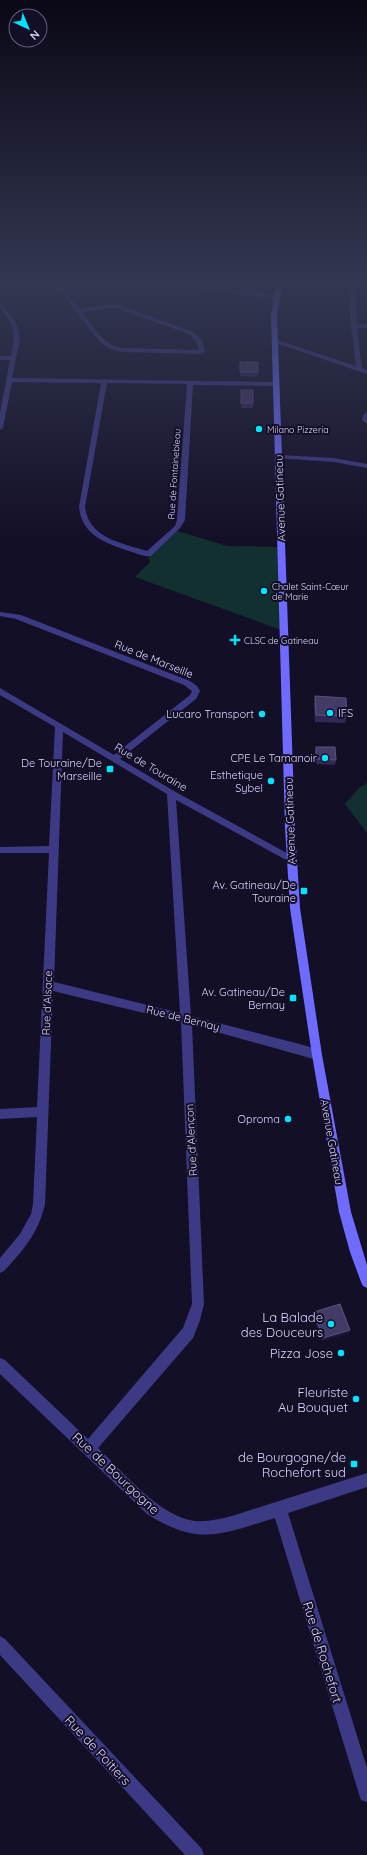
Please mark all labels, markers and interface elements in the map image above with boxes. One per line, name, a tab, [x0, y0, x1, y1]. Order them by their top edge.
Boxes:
north arrow	[8, 8, 48, 48]
text: N	[27, 27, 43, 43]
marker: Milano Pizzeria	[254, 424, 264, 434]
place label: Milano Pizzeria	[267, 424, 329, 435]
street label: Rue de Fontainebleau	[165, 428, 183, 520]
street label: Avenue Gatineau	[271, 454, 289, 542]
place label: Chalet Saint-Cœur de Marie	[272, 581, 349, 602]
marker: Chalet Saint-Cœur de Marie	[259, 586, 269, 596]
marker: CLSC de Gatineau	[229, 634, 241, 646]
place label: CLSC de Gatineau	[244, 635, 319, 646]
street label: Rue de Marseille	[113, 637, 195, 681]
place label: IFS	[338, 706, 353, 720]
place label: Lucaro Transport	[166, 707, 254, 721]
marker: IFS	[325, 708, 335, 718]
marker: Lucaro Transport	[257, 709, 267, 719]
street label: Rue de Touraine	[112, 740, 190, 794]
place label: CPE Le Tamanoir	[230, 751, 318, 765]
marker: CPE Le Tamanoir	[320, 753, 330, 763]
place label: De Touraine/De Marseille	[21, 756, 102, 783]
marker: De Touraine/De Marseille	[105, 764, 115, 774]
place label: Esthetique Sybel	[210, 768, 263, 795]
marker: Esthetique Sybel	[266, 776, 276, 786]
street label: Avenue Gatineau	[281, 777, 299, 865]
place label: Av. Gatineau/De Touraine	[212, 878, 296, 905]
marker: Av. Gatineau/De Touraine	[299, 886, 309, 896]
street label: Rue d'Alsace	[39, 970, 55, 1036]
place label: Av. Gatineau/De Bernay	[201, 985, 285, 1012]
marker: Av. Gatineau/De Bernay	[288, 993, 298, 1003]
street label: Rue de Bernay	[145, 1002, 221, 1034]
street label: Avenue Gatineau	[318, 1098, 346, 1186]
street label: Rue d'Alençon	[182, 1104, 200, 1176]
place label: Oproma	[238, 1112, 280, 1126]
marker: Oproma	[283, 1114, 293, 1124]
place label: La Balade des Douceurs	[241, 1309, 323, 1340]
marker: La Balade des Douceurs	[326, 1319, 336, 1329]
place label: Pizza Jose	[270, 1345, 333, 1361]
marker: Pizza Jose	[336, 1348, 346, 1358]
place label: Fleuriste Au Bouquet	[278, 1384, 348, 1415]
marker: Fleuriste Au Bouquet	[351, 1394, 361, 1404]
street label: Rue de Bourgogne	[69, 1429, 163, 1517]
place label: de Bourgogne/de Rochefort sud	[238, 1449, 346, 1480]
marker: de Bourgogne/de Rochefort sud	[349, 1459, 359, 1469]
street label: Rue de Rochefort	[300, 1599, 346, 1705]
street label: Rue de Poitiers	[62, 1712, 134, 1788]

